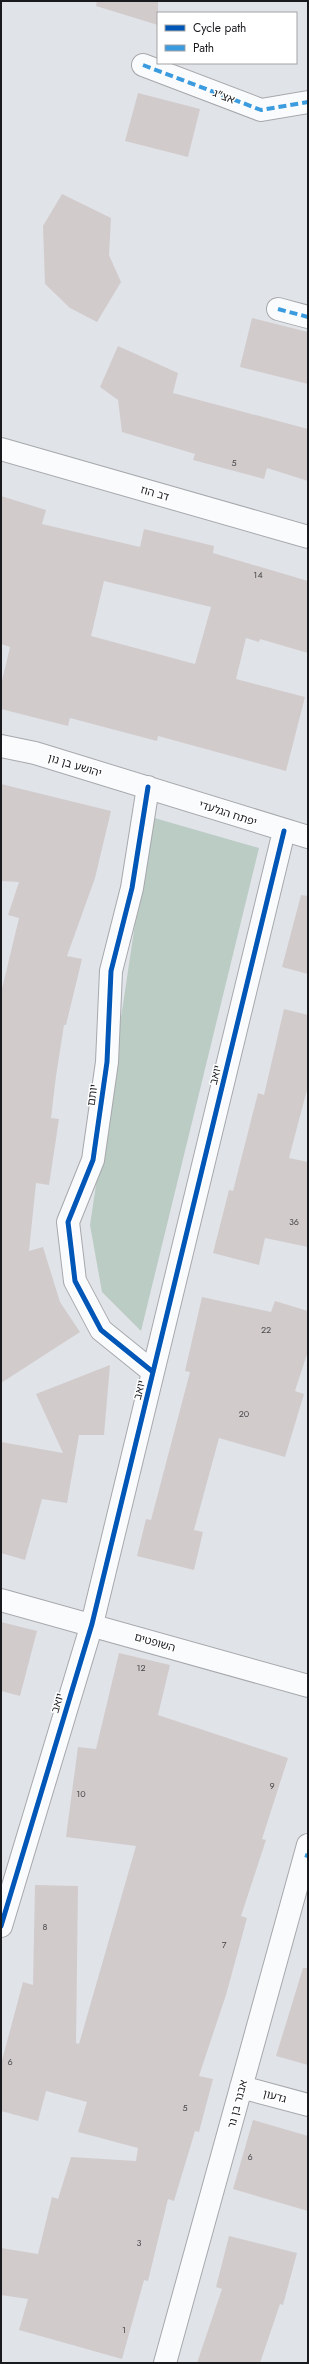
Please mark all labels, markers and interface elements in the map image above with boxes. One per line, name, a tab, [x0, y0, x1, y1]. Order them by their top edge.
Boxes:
legend	[157, 12, 297, 64]
text: Cycle path	[193, 19, 246, 37]
text: Path	[193, 39, 214, 57]
street label: אצ"ג	[211, 85, 237, 107]
house number: 5	[231, 456, 237, 469]
street label: דב הוז	[139, 481, 171, 505]
house number: 14	[253, 568, 263, 581]
street label: יהושע בן נון	[46, 749, 104, 781]
street label: יפתח הגלעדי	[197, 796, 259, 830]
street label: יואב	[205, 1063, 225, 1087]
street label: יותם	[83, 1083, 101, 1107]
house number: 36	[289, 1215, 299, 1228]
house number: 22	[261, 1323, 271, 1336]
street label: יואב	[129, 1378, 149, 1402]
house number: 20	[239, 1407, 250, 1420]
street label: השופטים	[133, 1629, 178, 1656]
house number: 12	[136, 1661, 146, 1674]
street label: יואב	[46, 1691, 68, 1715]
house number: 9	[269, 1779, 275, 1792]
house number: 10	[76, 1787, 86, 1800]
house number: 8	[43, 1920, 48, 1933]
house number: 7	[222, 1938, 227, 1951]
house number: 6	[7, 2055, 13, 2068]
street label: אבנר בן נר	[223, 2078, 251, 2130]
street label: גדעון	[262, 2085, 288, 2107]
house number: 5	[182, 2101, 188, 2114]
house number: 6	[247, 2150, 253, 2163]
house number: 3	[137, 2236, 142, 2249]
house number: 1	[122, 2323, 126, 2336]

